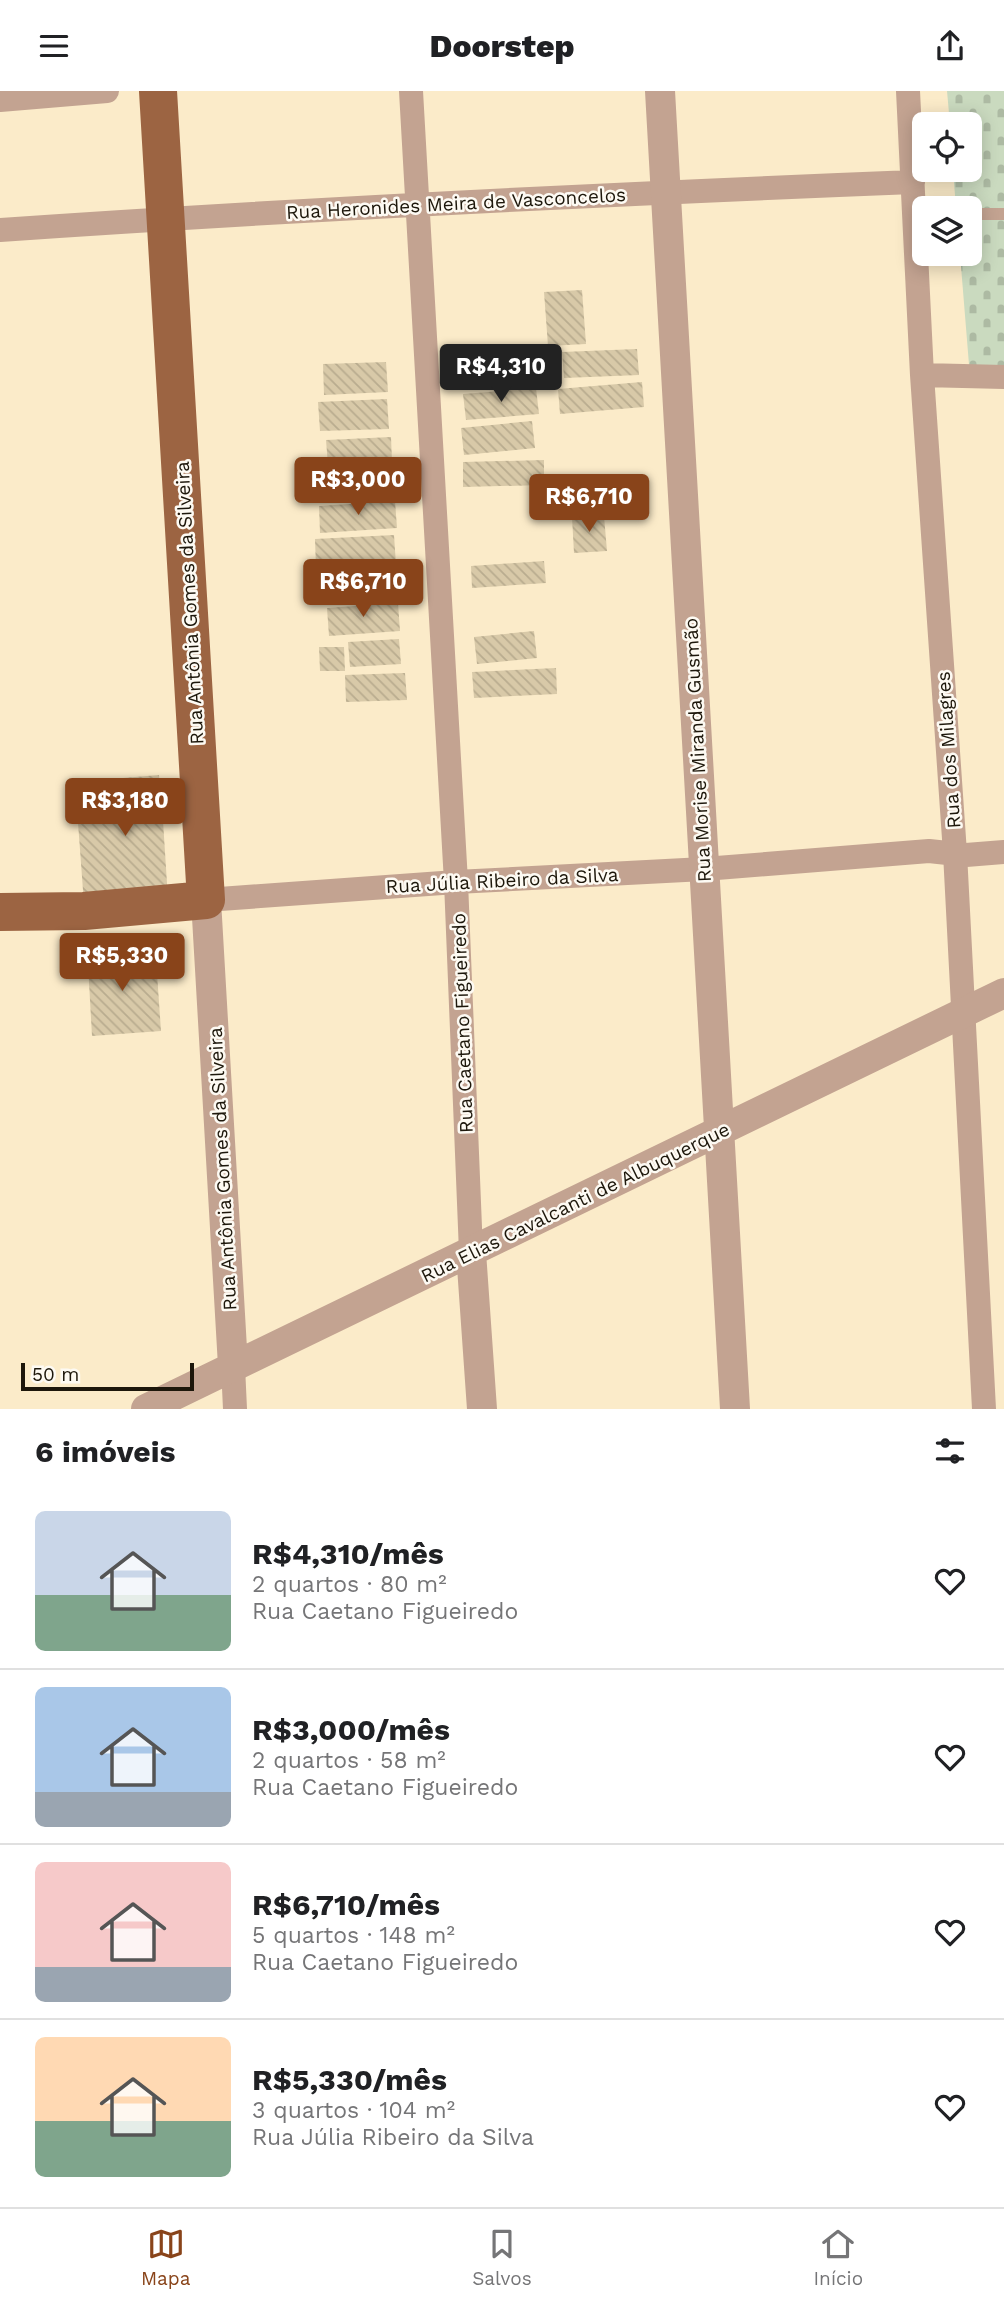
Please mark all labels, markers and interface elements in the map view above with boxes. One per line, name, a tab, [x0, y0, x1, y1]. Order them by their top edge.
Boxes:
icon: menu	[35, 27, 73, 65]
text: Doorstep	[429, 27, 575, 65]
icon: share	[931, 27, 969, 65]
map controls	[912, 112, 982, 266]
button: locate	[912, 112, 982, 182]
street label: Rua Heronides Meira de Vasconcelos	[285, 183, 627, 224]
button: layers	[912, 196, 982, 266]
pin: R$4,310	[436, 345, 566, 404]
text: R$4,310	[456, 353, 546, 380]
pin: R$3,000	[293, 457, 423, 517]
street label: Rua Antônia Gomes da Silveira	[171, 461, 208, 745]
text: R$3,000	[310, 466, 406, 493]
pin: R$6,710	[524, 475, 654, 534]
text: R$6,710	[545, 483, 633, 510]
pin: R$6,710	[298, 559, 428, 619]
text: R$6,710	[319, 568, 407, 595]
street label: Rua Morise Miranda Gusmão	[679, 617, 716, 883]
street label: Rua dos Milagres	[932, 671, 965, 829]
pin: R$3,180	[60, 779, 190, 838]
text: R$3,180	[81, 787, 169, 814]
street label: Rua Júlia Ribeiro da Silva	[385, 863, 619, 898]
street label: Rua Caetano Figueiredo	[447, 913, 478, 1133]
pin: R$5,330	[57, 933, 187, 993]
text: R$5,330	[76, 942, 168, 969]
street label: Rua Antônia Gomes da Silveira	[204, 1027, 241, 1311]
street label: Rua Elias Cavalcanti de Albuquerque	[417, 1117, 733, 1287]
scale bar	[21, 1360, 194, 1392]
text: 50 m	[32, 1363, 79, 1386]
icon: filters	[931, 1432, 969, 1470]
text: 6 imóveis	[35, 1434, 175, 1469]
text: R$4,310/mês	[252, 1536, 444, 1571]
icon: home	[91, 1539, 175, 1623]
icon: heart	[931, 1562, 969, 1600]
text: 2 quartos · 80 m²	[252, 1571, 447, 1598]
text: Rua Caetano Figueiredo	[252, 1598, 518, 1625]
text: R$3,000/mês	[252, 1712, 450, 1747]
icon: home	[91, 1715, 175, 1799]
icon: heart	[931, 1738, 969, 1776]
text: 2 quartos · 58 m²	[252, 1747, 446, 1774]
text: Rua Caetano Figueiredo	[252, 1774, 518, 1801]
text: R$6,710/mês	[252, 1887, 440, 1922]
icon: home	[91, 1890, 175, 1974]
icon: heart	[931, 1913, 969, 1951]
text: 5 quartos · 148 m²	[252, 1922, 455, 1949]
text: Rua Caetano Figueiredo	[252, 1949, 518, 1976]
text: R$5,330/mês	[252, 2062, 447, 2097]
icon: home	[91, 2065, 175, 2149]
icon: heart	[931, 2088, 969, 2126]
text: 3 quartos · 104 m²	[252, 2097, 455, 2124]
text: Rua Júlia Ribeiro da Silva	[252, 2124, 534, 2151]
tab: Mapa	[141, 2225, 190, 2290]
tab: Salvos	[472, 2225, 532, 2290]
tab: Início	[814, 2225, 863, 2290]

